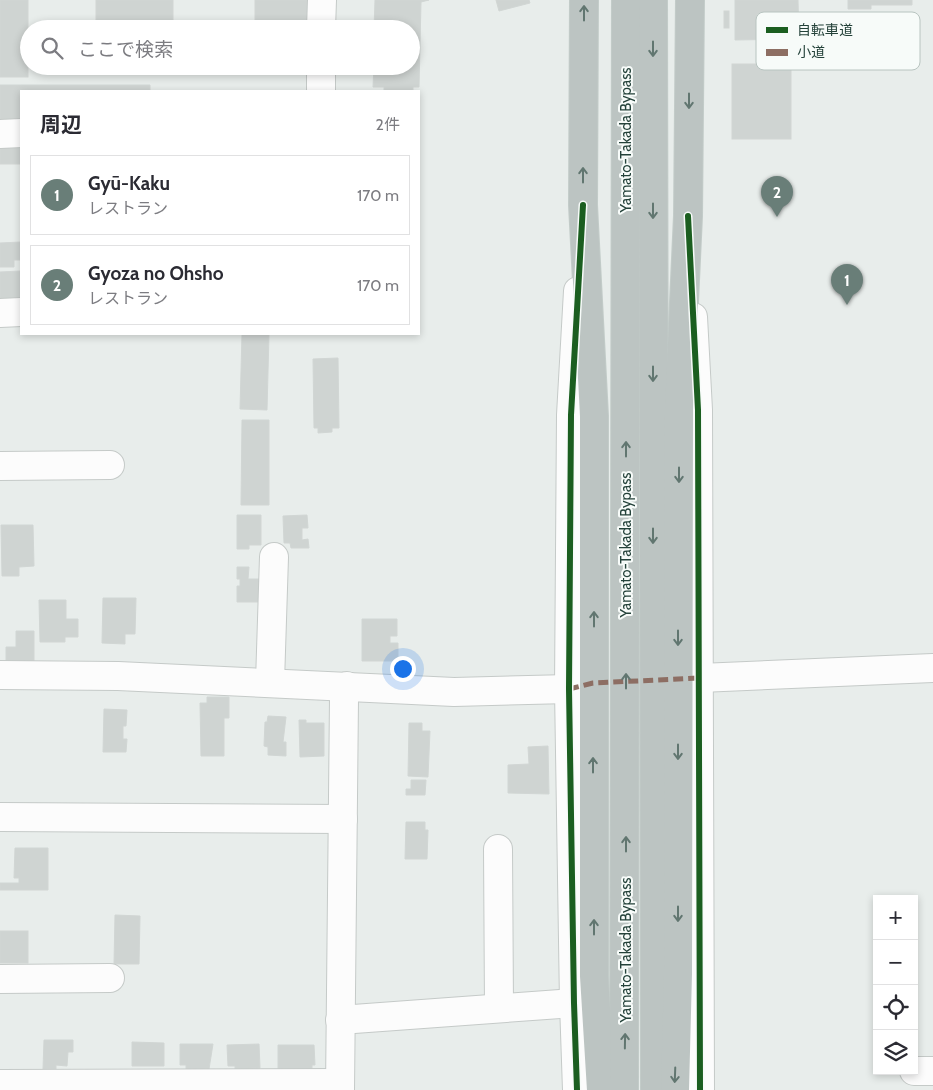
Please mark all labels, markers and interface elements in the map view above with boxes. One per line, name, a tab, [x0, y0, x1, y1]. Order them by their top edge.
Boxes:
one-way arrow	[579, 5, 589, 21]
legend	[756, 12, 920, 70]
search box	[20, 20, 420, 75]
text: 自転車道	[797, 21, 853, 39]
icon: search	[38, 34, 66, 62]
text: ここで検索	[78, 38, 173, 61]
one-way arrow	[648, 40, 658, 56]
text: 小道	[797, 43, 825, 61]
street label: Yamato-Takada Bypass	[617, 67, 635, 214]
one-way arrow	[684, 92, 694, 109]
text: 周辺	[40, 112, 82, 137]
text: 2件	[376, 115, 400, 134]
one-way arrow	[578, 167, 588, 184]
text: Gyū-Kaku	[88, 172, 170, 195]
pin: 2	[761, 176, 793, 217]
text: 1	[54, 186, 60, 205]
text: 170 m	[357, 186, 399, 205]
text: レストラン	[88, 199, 168, 218]
one-way arrow	[648, 202, 658, 219]
text: Gyoza no Ohsho	[88, 262, 224, 285]
pin: 1	[831, 264, 863, 305]
text: 2	[53, 276, 61, 295]
text: 170 m	[357, 276, 399, 295]
text: レストラン	[88, 289, 168, 308]
one-way arrow	[648, 365, 658, 381]
one-way arrow	[621, 441, 631, 458]
one-way arrow	[674, 466, 684, 483]
street label: Yamato-Takada Bypass	[617, 472, 635, 619]
one-way arrow	[648, 528, 658, 544]
one-way arrow	[589, 612, 599, 628]
one-way arrow	[673, 629, 683, 645]
your location	[390, 656, 416, 682]
one-way arrow	[621, 674, 631, 690]
one-way arrow	[673, 744, 683, 760]
one-way arrow	[588, 757, 598, 773]
one-way arrow	[621, 836, 631, 852]
street label: Yamato-Takada Bypass	[617, 877, 635, 1024]
map controls	[873, 895, 918, 1075]
button: +	[873, 895, 918, 940]
one-way arrow	[673, 906, 683, 922]
one-way arrow	[589, 919, 599, 936]
button: −	[873, 940, 918, 985]
button: locate	[873, 985, 918, 1030]
button: layers	[873, 1030, 918, 1075]
one-way arrow	[620, 1034, 630, 1050]
one-way arrow	[670, 1067, 680, 1083]

